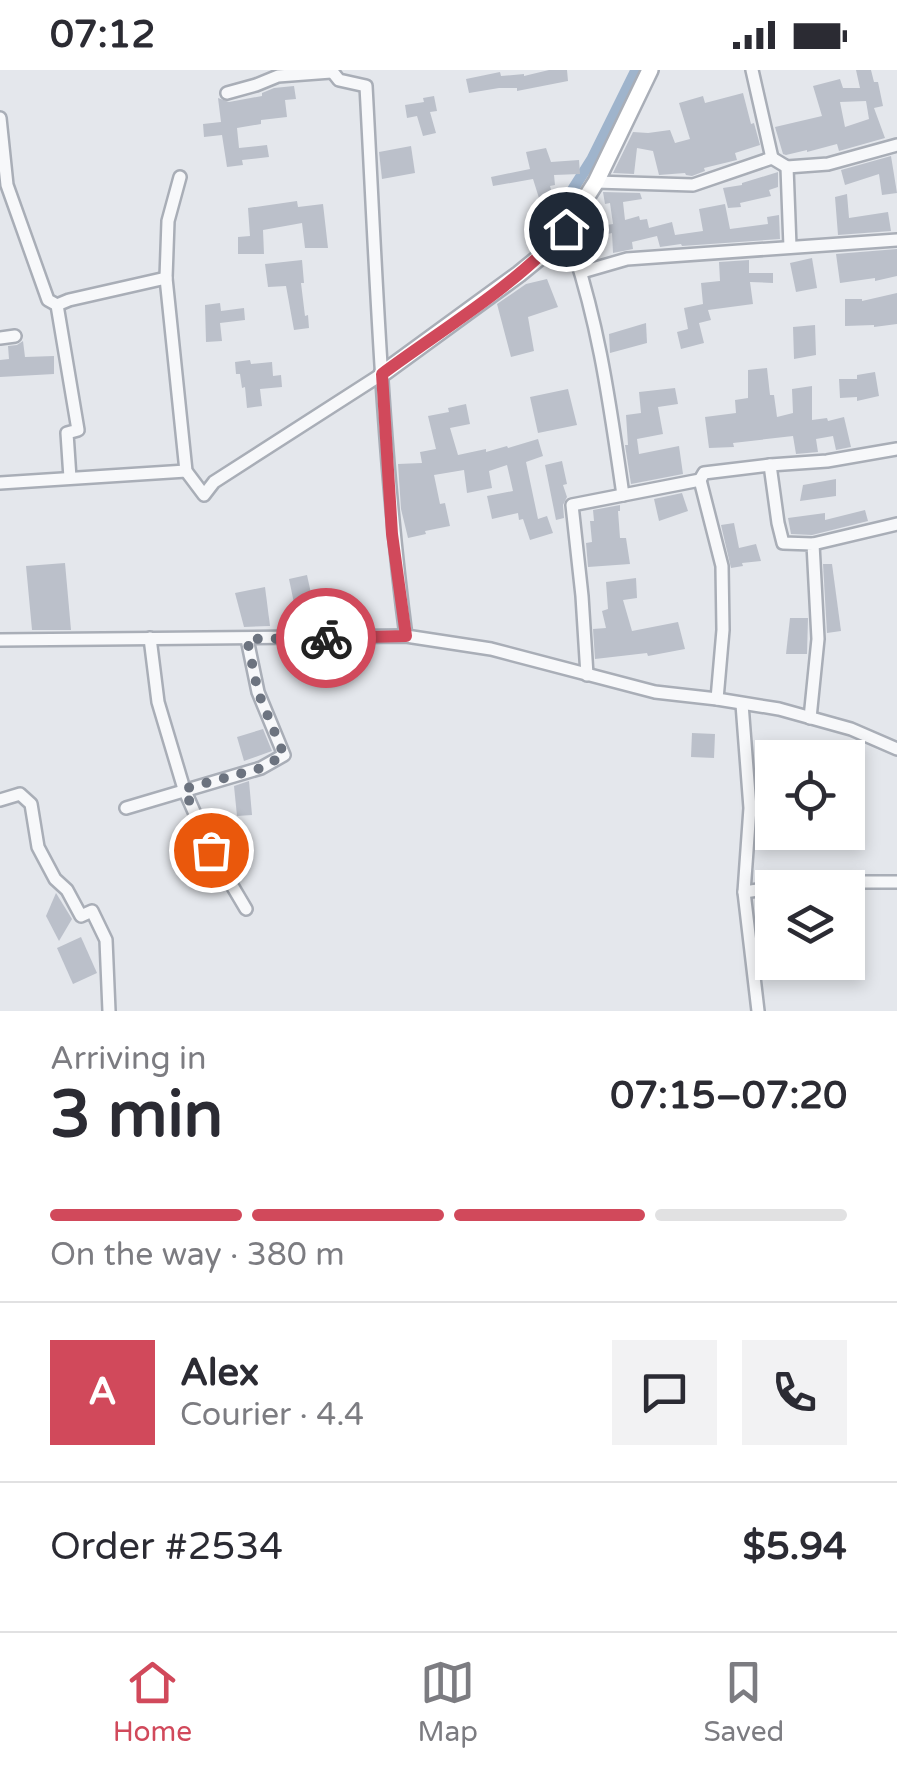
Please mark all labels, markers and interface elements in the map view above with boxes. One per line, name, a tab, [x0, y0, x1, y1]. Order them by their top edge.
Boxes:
text: 07:12	[50, 12, 155, 58]
pin	[524, 187, 609, 272]
icon: home	[539, 202, 594, 257]
courier	[276, 588, 376, 688]
icon: bike	[299, 611, 354, 666]
map controls	[755, 740, 865, 980]
button: locate	[755, 740, 865, 850]
pin	[169, 808, 254, 893]
icon: bag	[184, 823, 239, 878]
button: layers	[755, 870, 865, 980]
text: Arriving in	[50, 1040, 207, 1078]
text: 07:15–07:20	[610, 1073, 847, 1119]
text: 3 min	[50, 1076, 223, 1155]
text: On the way · 380 m	[50, 1236, 345, 1274]
button: chat	[612, 1340, 717, 1445]
button: phone	[742, 1340, 847, 1445]
text: Alex	[180, 1350, 259, 1396]
text: A	[88, 1369, 117, 1415]
text: Courier · 4.4	[180, 1396, 364, 1434]
text: Order #2534	[50, 1524, 283, 1570]
text: $5.94	[742, 1524, 847, 1570]
tab: Home	[113, 1655, 192, 1749]
tab: Map	[417, 1655, 478, 1749]
tab: Saved	[703, 1655, 784, 1749]

